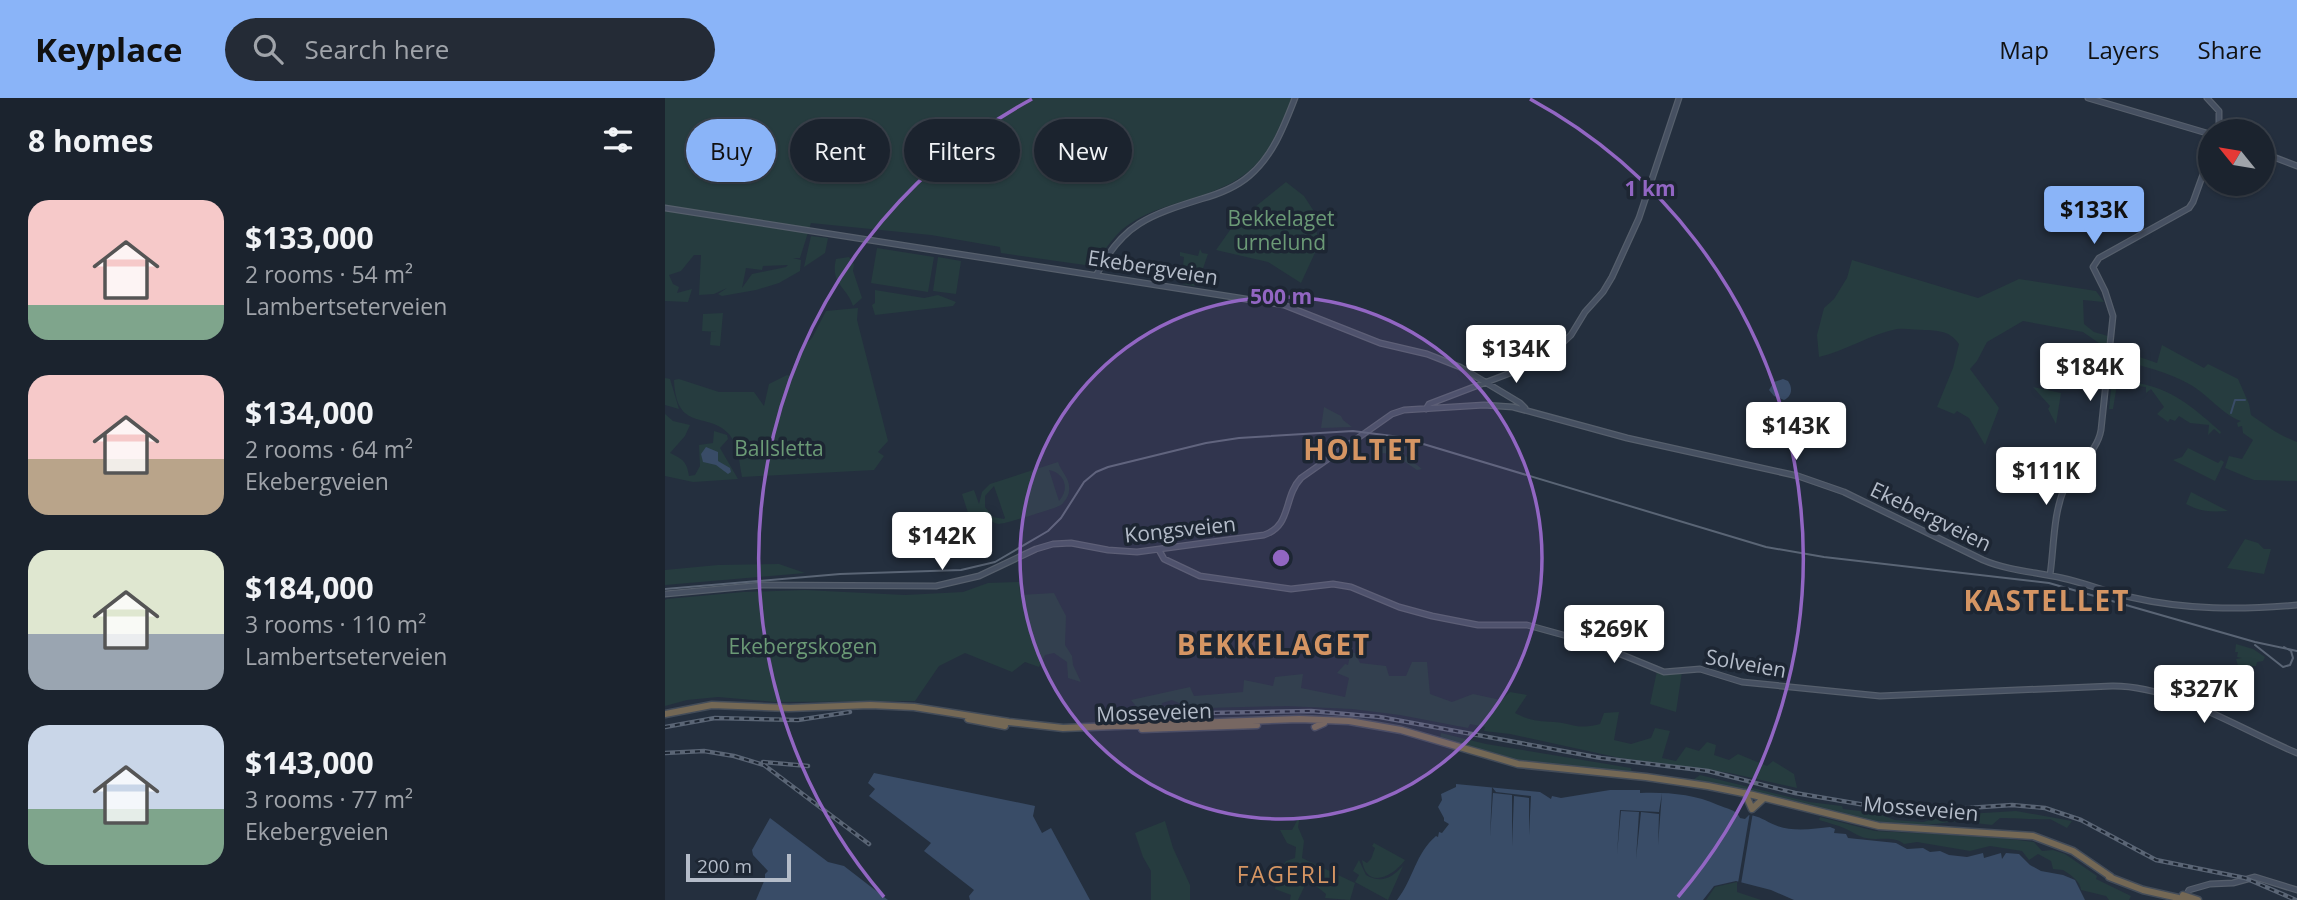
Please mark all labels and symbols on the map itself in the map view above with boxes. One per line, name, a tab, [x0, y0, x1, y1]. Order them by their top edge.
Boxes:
north arrow	[2198, 119, 2275, 196]
text: 1 km	[1624, 174, 1676, 202]
pin: $133K	[2045, 186, 2143, 246]
park label: Bekkelaget urnelund	[1228, 204, 1334, 256]
street label: Ekebergveien	[1086, 243, 1220, 291]
text: 500 m	[1250, 282, 1312, 310]
pin: $134K	[1467, 326, 1565, 385]
pin: $184K	[2041, 344, 2139, 403]
pin: $143K	[1747, 402, 1845, 462]
district label: HOLTET	[1303, 430, 1423, 468]
park label: Ballsletta	[734, 434, 824, 462]
pin: $111K	[1997, 448, 2095, 507]
street label: Ekebergveien	[1866, 475, 1996, 557]
street label: Kongsveien	[1123, 509, 1237, 549]
pin: $142K	[893, 512, 991, 572]
centre of rings	[1269, 546, 1293, 570]
district label: KASTELLET	[1964, 581, 2130, 619]
pin: $269K	[1565, 606, 1663, 665]
district label: BEKKELAGET	[1177, 625, 1371, 663]
park label: Ekebergskogen	[729, 632, 877, 660]
street label: Solveien	[1703, 642, 1789, 684]
pin: $327K	[2155, 666, 2253, 725]
street label: Mosseveien	[1096, 696, 1212, 728]
street label: Mosseveien	[1862, 789, 1980, 827]
scale bar	[686, 851, 791, 883]
district label: FAGERLI	[1237, 858, 1339, 890]

